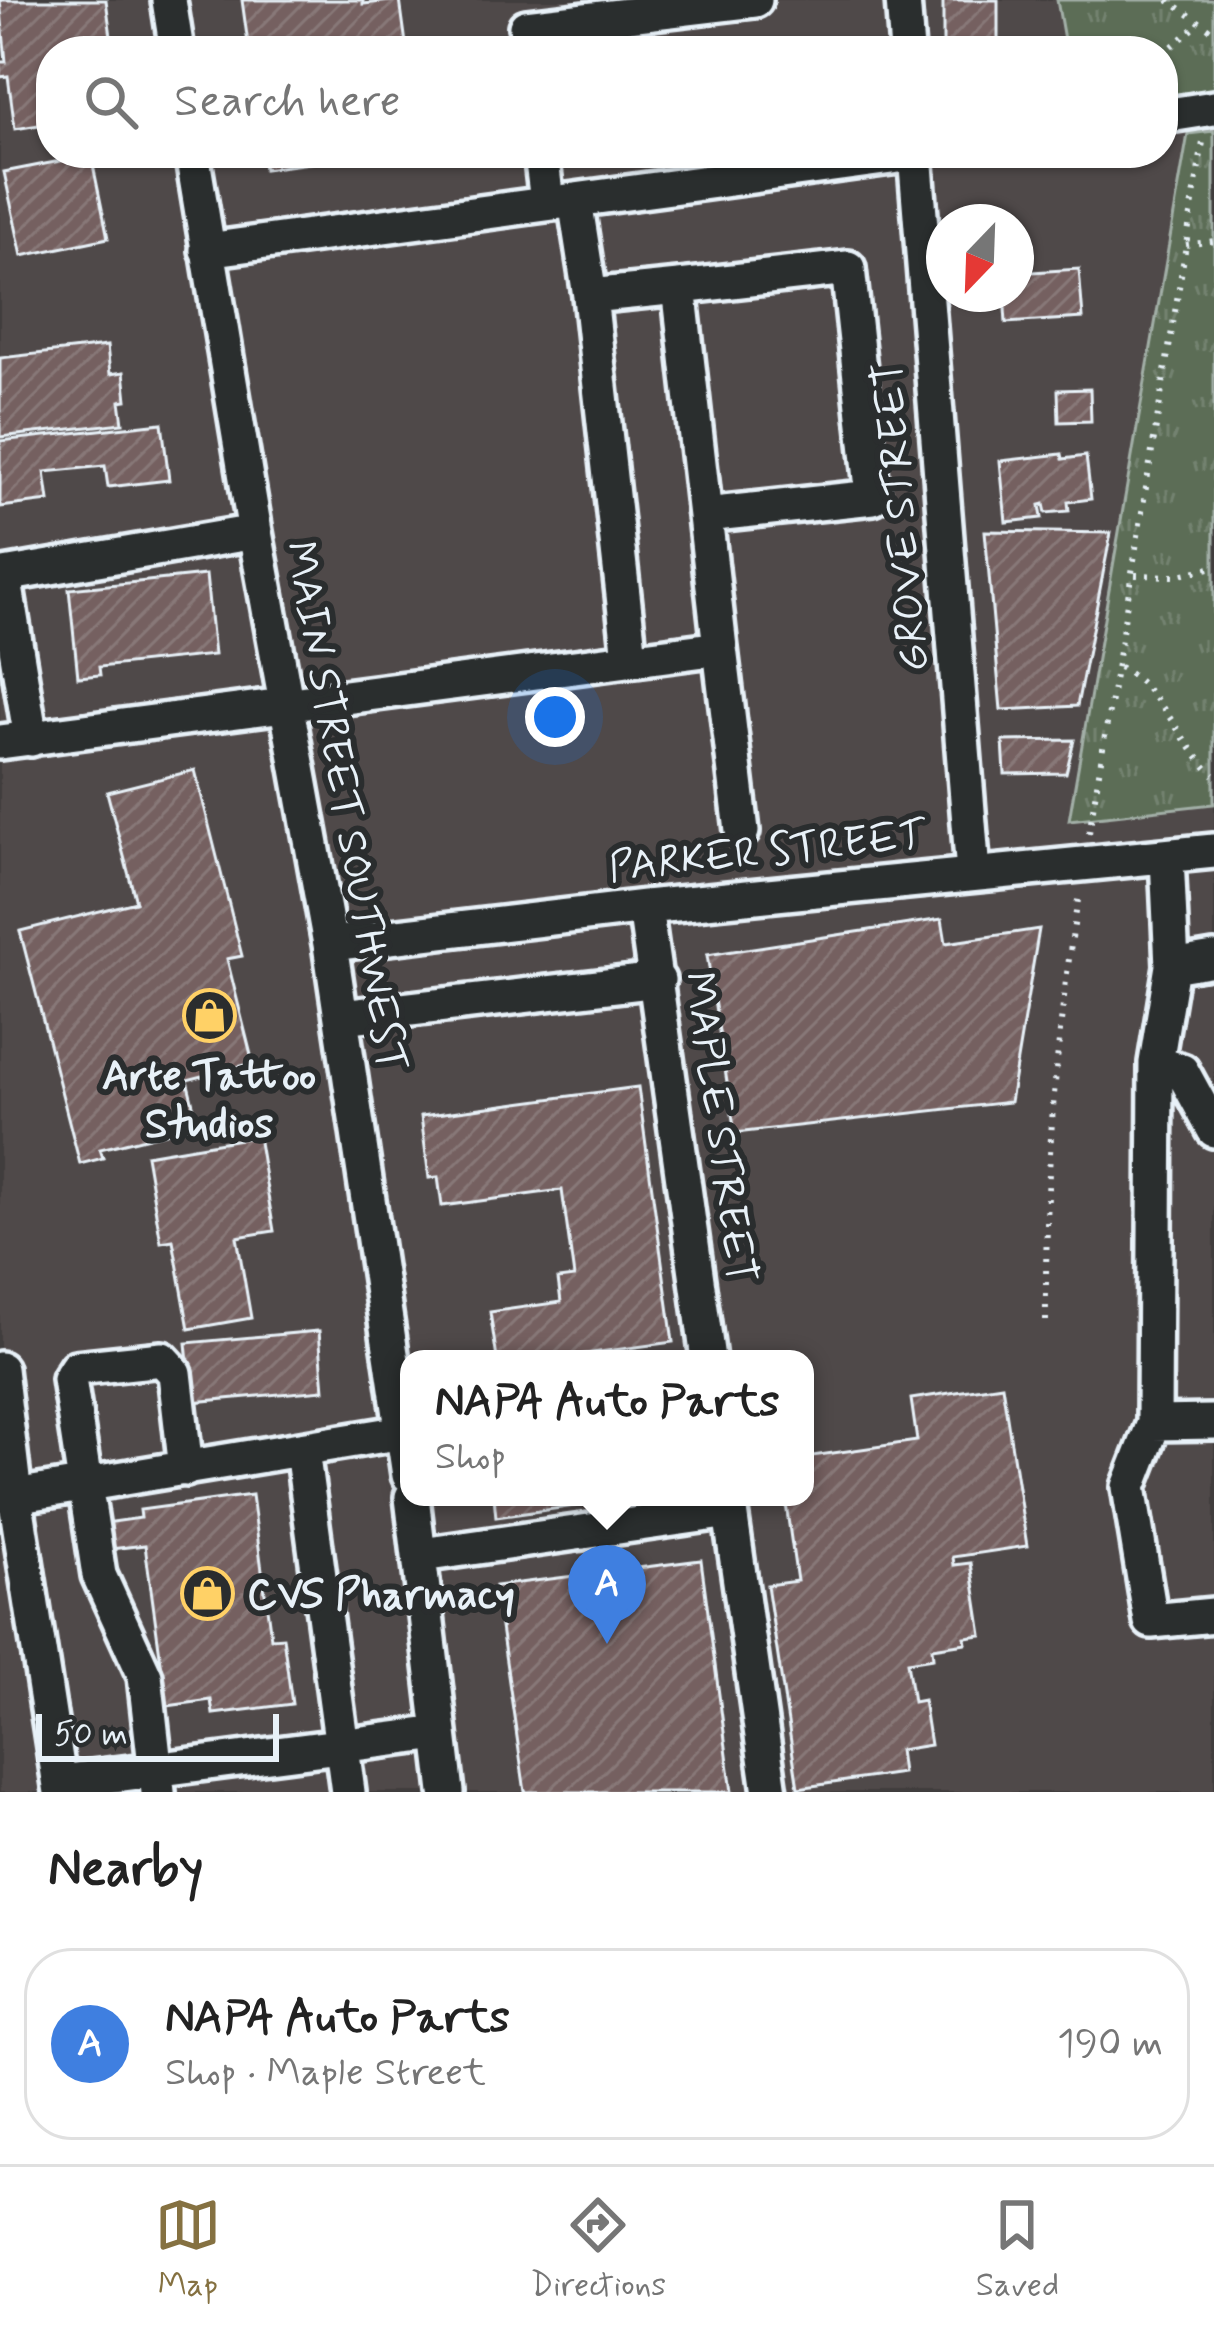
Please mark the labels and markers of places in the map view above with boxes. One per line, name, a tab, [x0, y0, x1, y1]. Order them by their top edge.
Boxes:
shop icon: Arte Tattoo Studios	[181, 987, 237, 1043]
place label: Arte Tattoo Studios	[102, 1050, 316, 1153]
pin: A	[568, 1545, 646, 1644]
shop icon: CVS Pharmacy	[180, 1565, 236, 1621]
place label: CVS Pharmacy	[247, 1569, 515, 1624]

